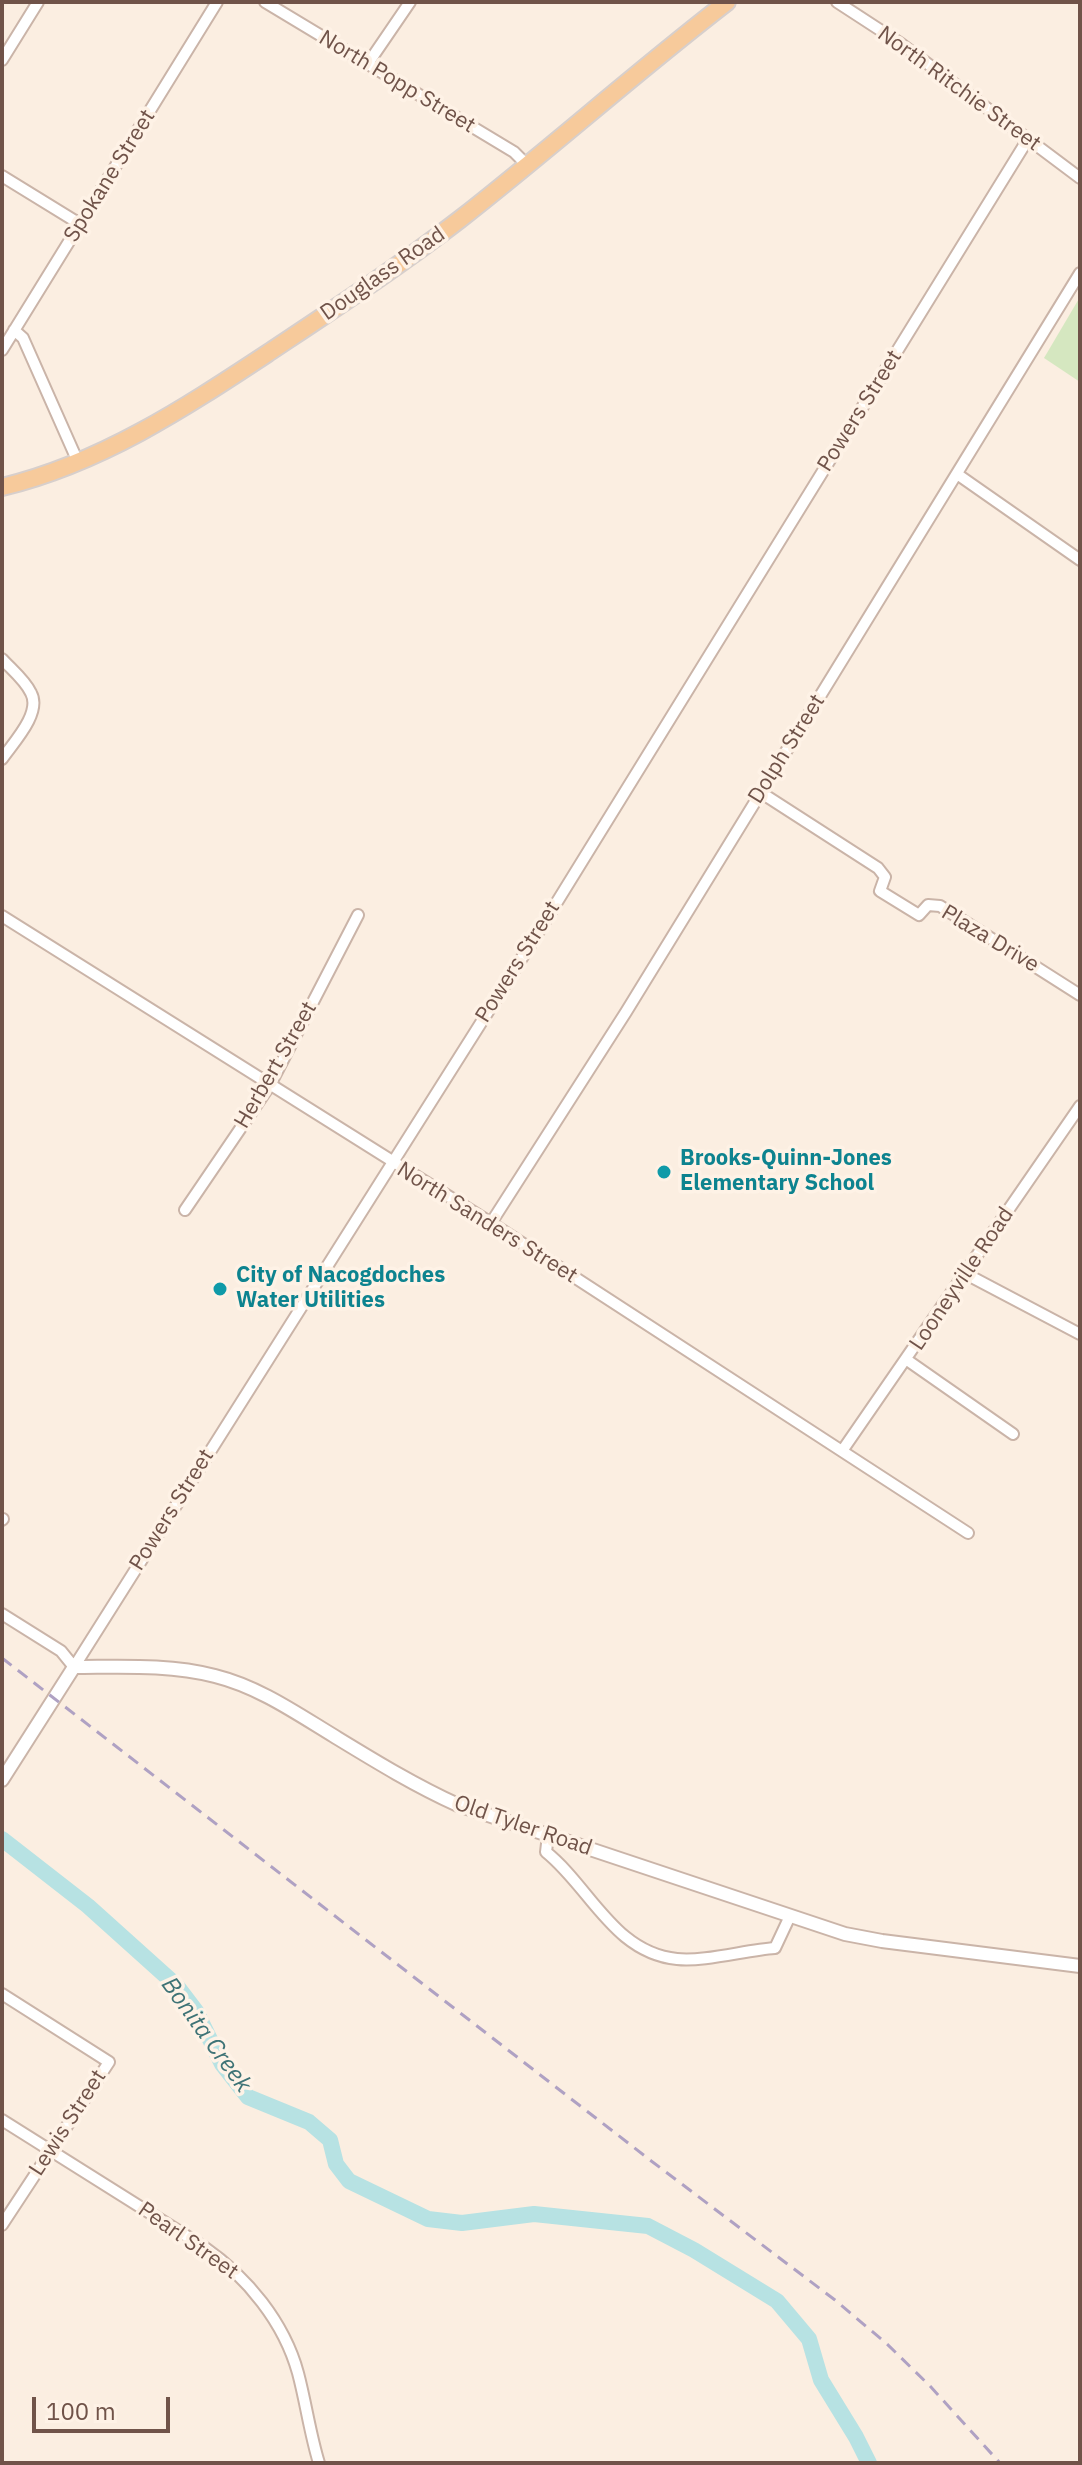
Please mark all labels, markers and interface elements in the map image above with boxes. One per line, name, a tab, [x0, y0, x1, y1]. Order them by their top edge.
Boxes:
street label: North Ritchie Street	[872, 21, 1046, 157]
street label: North Popp Street	[314, 25, 480, 139]
street label: Spokane Street	[59, 105, 161, 247]
street label: Douglass Road	[316, 221, 450, 327]
street label: Powers Street	[812, 345, 908, 477]
street label: Dolph Street	[743, 689, 831, 809]
street label: Powers Street	[470, 896, 566, 1028]
street label: Plaza Drive	[936, 900, 1044, 978]
street label: Herbert Street	[229, 997, 323, 1133]
place label: Brooks-Quinn-Jones Elementary School	[680, 1146, 892, 1198]
street label: North Sanders Street	[392, 1157, 582, 1289]
marker: Brooks-Quinn-Jones Elementary School	[655, 1163, 673, 1181]
street label: Looneyville Road	[904, 1202, 1020, 1356]
place label: City of Nacogdoches Water Utilities	[236, 1263, 445, 1314]
marker: City of Nacogdoches Water Utilities	[211, 1280, 229, 1298]
street label: Powers Street	[124, 1444, 220, 1576]
street label: Old Tyler Road	[451, 1790, 595, 1862]
water label: Bonita Creek	[155, 1972, 257, 2098]
street label: Lewis Street	[24, 2065, 112, 2181]
street label: Pearl Street	[133, 2197, 243, 2285]
scale bar	[36, 2381, 174, 2431]
text: 100 m	[46, 2395, 116, 2427]

